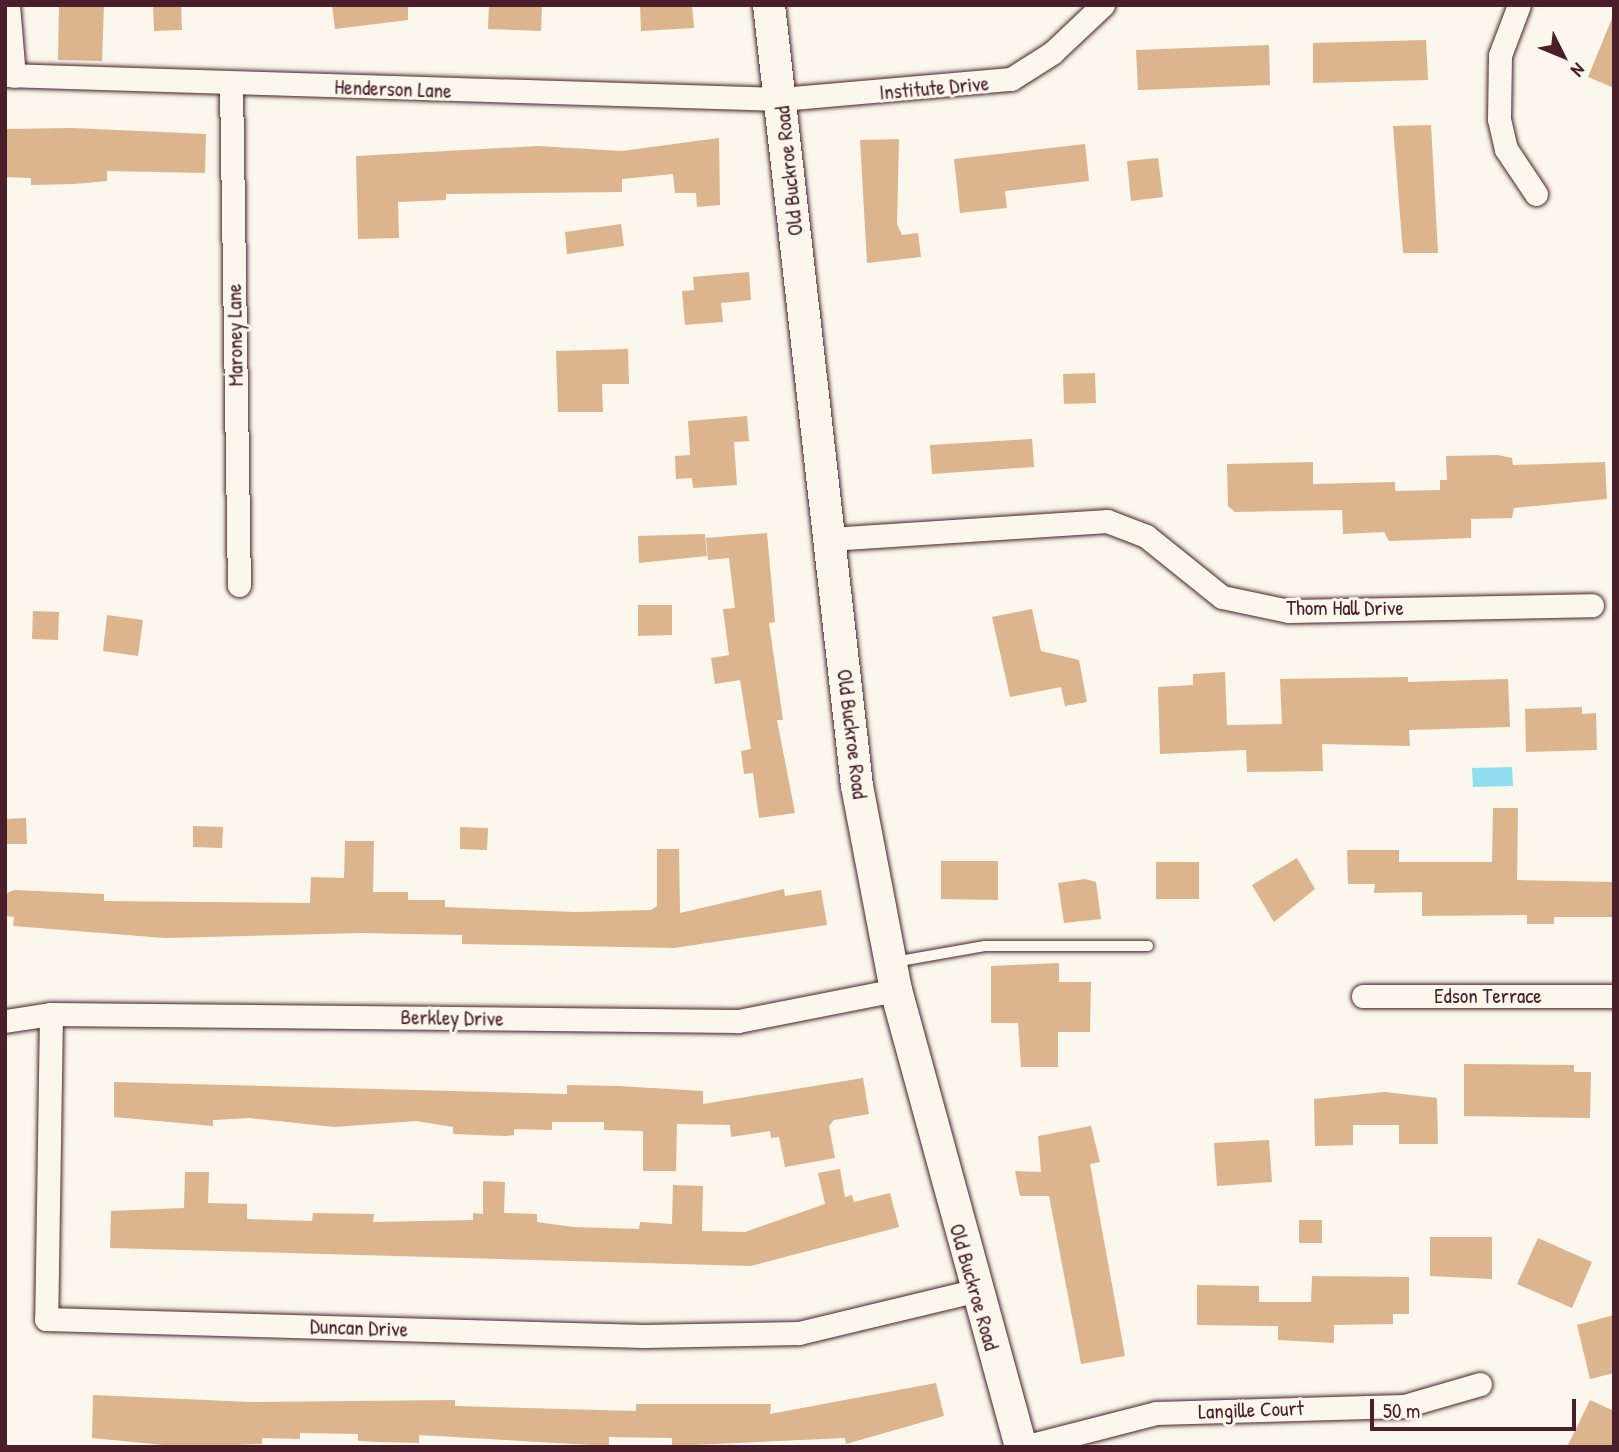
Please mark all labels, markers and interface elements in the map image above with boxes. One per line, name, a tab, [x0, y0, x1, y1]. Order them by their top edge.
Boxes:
north arrow	[1528, 21, 1598, 91]
text: N	[1565, 58, 1591, 83]
street label: Institute Drive	[878, 71, 990, 105]
street label: Henderson Lane	[334, 74, 452, 104]
street label: Old Buckroe Road	[770, 105, 808, 237]
street label: Maroney Lane	[222, 283, 248, 387]
street label: Thom Hall Drive	[1286, 595, 1404, 621]
street label: Old Buckroe Road	[832, 668, 872, 800]
street label: Edson Terrace	[1434, 983, 1542, 1009]
street label: Berkley Drive	[400, 1005, 504, 1031]
street label: Old Buckroe Road	[944, 1221, 1004, 1353]
street label: Duncan Drive	[310, 1314, 408, 1342]
scale bar	[1374, 1386, 1580, 1430]
street label: Langille Court	[1198, 1396, 1304, 1424]
text: 50 m	[1383, 1396, 1420, 1425]

